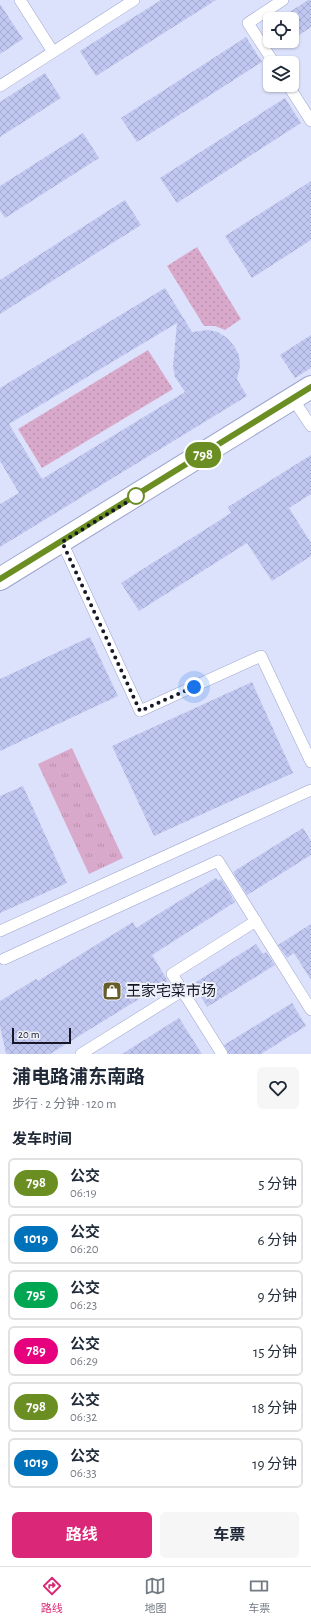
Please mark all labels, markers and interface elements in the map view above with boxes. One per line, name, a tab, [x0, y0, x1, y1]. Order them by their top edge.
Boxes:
map controls	[263, 12, 299, 92]
button: locate	[263, 12, 299, 48]
button: layers	[263, 56, 299, 92]
line badge: 798	[180, 442, 226, 468]
text: 798	[193, 448, 213, 462]
unlabelled marker	[127, 487, 145, 505]
your location	[184, 677, 204, 697]
shop icon: 王家宅菜市场	[101, 980, 123, 1002]
place label: 王家宅菜市场	[126, 983, 216, 999]
scale bar	[12, 1026, 71, 1045]
text: 20 m	[18, 1029, 39, 1040]
button: heart	[257, 1067, 299, 1109]
text: 浦电路浦东南路	[12, 1068, 145, 1087]
text: 步行 · 2 分钟 · 120 m	[12, 1098, 116, 1111]
text: 发车时间	[12, 1132, 72, 1147]
text: 公交	[70, 1169, 100, 1184]
text: 798	[26, 1176, 46, 1190]
text: 5 分钟	[258, 1177, 297, 1192]
text: 06:19	[70, 1187, 97, 1200]
text: 公交	[70, 1225, 100, 1240]
text: 1019	[24, 1232, 48, 1246]
text: 6 分钟	[257, 1233, 297, 1248]
text: 06:20	[70, 1243, 99, 1256]
text: 公交	[70, 1281, 100, 1296]
text: 795	[27, 1288, 45, 1302]
text: 9 分钟	[257, 1289, 297, 1304]
text: 06:23	[70, 1299, 97, 1312]
text: 公交	[70, 1337, 100, 1352]
text: 789	[26, 1344, 46, 1358]
text: 15 分钟	[253, 1345, 297, 1360]
text: 06:29	[70, 1355, 98, 1368]
text: 公交	[70, 1393, 100, 1408]
text: 798	[26, 1400, 46, 1414]
text: 18 分钟	[252, 1401, 297, 1416]
text: 06:32	[70, 1411, 97, 1424]
text: 公交	[70, 1449, 100, 1464]
text: 1019	[24, 1456, 48, 1470]
text: 19 分钟	[252, 1457, 297, 1472]
text: 06:33	[70, 1467, 97, 1480]
button: 路线	[12, 1512, 152, 1558]
button: 车票	[160, 1512, 299, 1558]
tab: 路线	[41, 1575, 63, 1615]
tab: 地图	[144, 1575, 166, 1615]
tab: 车票	[248, 1575, 270, 1615]

